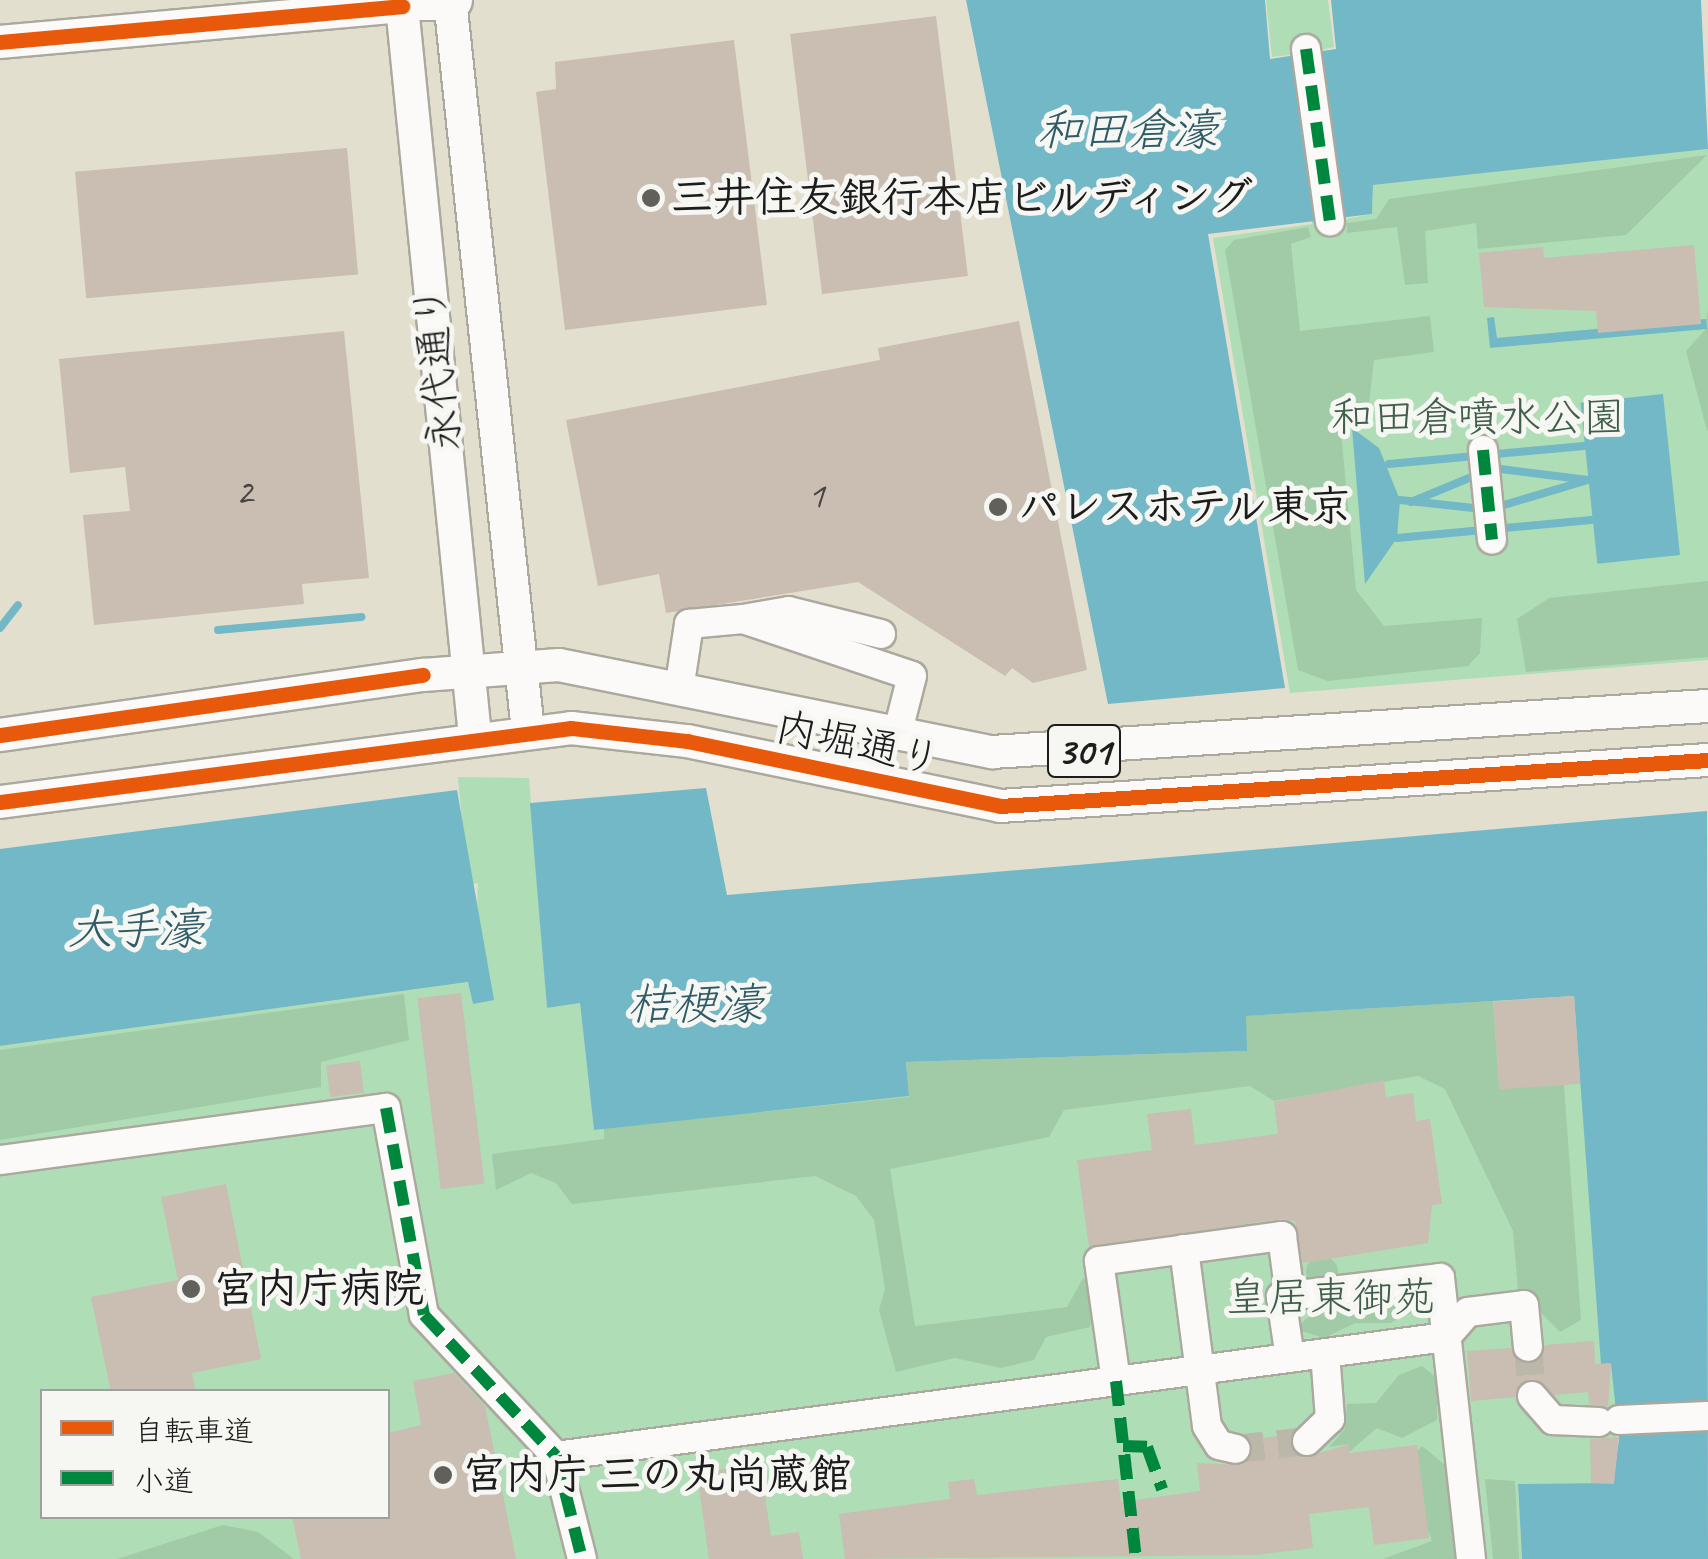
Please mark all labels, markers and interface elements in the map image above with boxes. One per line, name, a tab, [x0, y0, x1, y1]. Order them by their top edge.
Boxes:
water label: 和田倉濠	[1037, 104, 1217, 158]
place label: 三井住友銀行本店ビルディング	[671, 173, 1259, 223]
marker: 三井住友銀行本店ビルディング	[640, 187, 662, 209]
street label: 永代通り	[404, 282, 472, 454]
park label: 和田倉噴水公園	[1331, 393, 1625, 443]
house number: 2	[235, 469, 253, 515]
house number: 1	[807, 472, 825, 518]
place label: パレスホテル東京	[1018, 482, 1354, 532]
marker: パレスホテル東京	[987, 496, 1009, 518]
street label: 内堀通り	[771, 702, 945, 786]
road number: 301	[1046, 716, 1122, 786]
water label: 大手濠	[68, 903, 202, 957]
water label: 桔梗濠	[628, 978, 762, 1032]
place label: 宮内庁病院	[214, 1264, 424, 1314]
park label: 皇居東御苑	[1226, 1273, 1436, 1323]
marker: 宮内庁病院	[178, 1276, 204, 1302]
legend	[40, 1389, 390, 1519]
text: 自転車道	[134, 1412, 254, 1450]
place label: 宮内庁 三の丸尚蔵館	[463, 1450, 851, 1500]
text: 小道	[134, 1462, 194, 1500]
marker: 宮内庁 三の丸尚蔵館	[432, 1464, 454, 1486]

